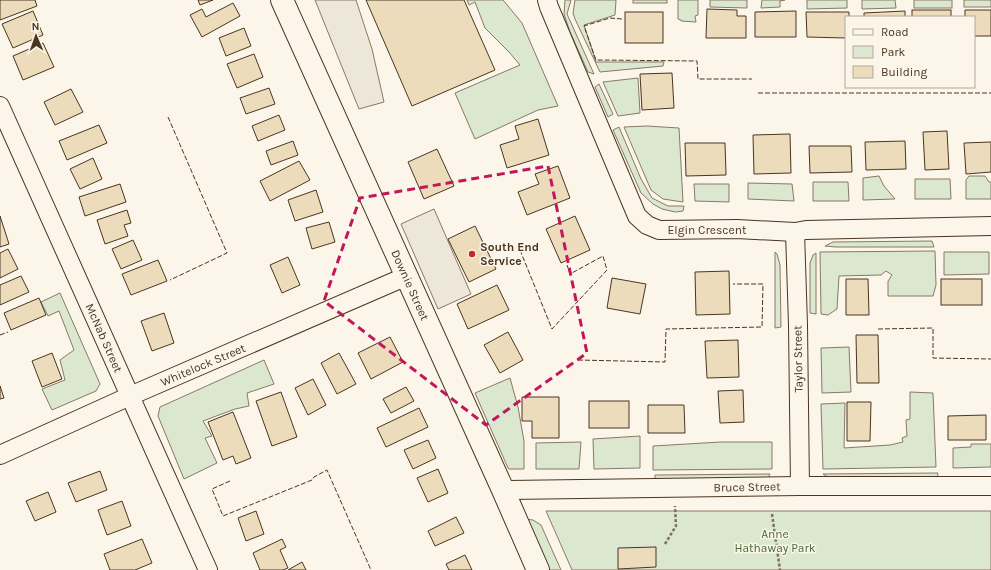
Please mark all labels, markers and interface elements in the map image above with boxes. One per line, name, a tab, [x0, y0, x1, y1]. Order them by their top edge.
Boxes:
north arrow	[16, 16, 56, 56]
legend	[845, 16, 975, 88]
text: N	[31, 20, 40, 33]
text: Road	[881, 25, 909, 39]
text: Park	[881, 45, 906, 59]
text: Building	[881, 65, 928, 79]
street label: Elgin Crescent	[668, 223, 747, 237]
place label: South End Service	[480, 240, 539, 268]
street label: Downie Street	[388, 247, 432, 323]
marker: South End Service	[467, 249, 477, 259]
street label: McNab Street	[83, 301, 126, 375]
street label: Taylor Street	[790, 325, 806, 393]
street label: Whitelock Street	[158, 341, 248, 389]
street label: Bruce Street	[713, 479, 781, 495]
park label: Anne Hathaway Park	[734, 527, 816, 555]

